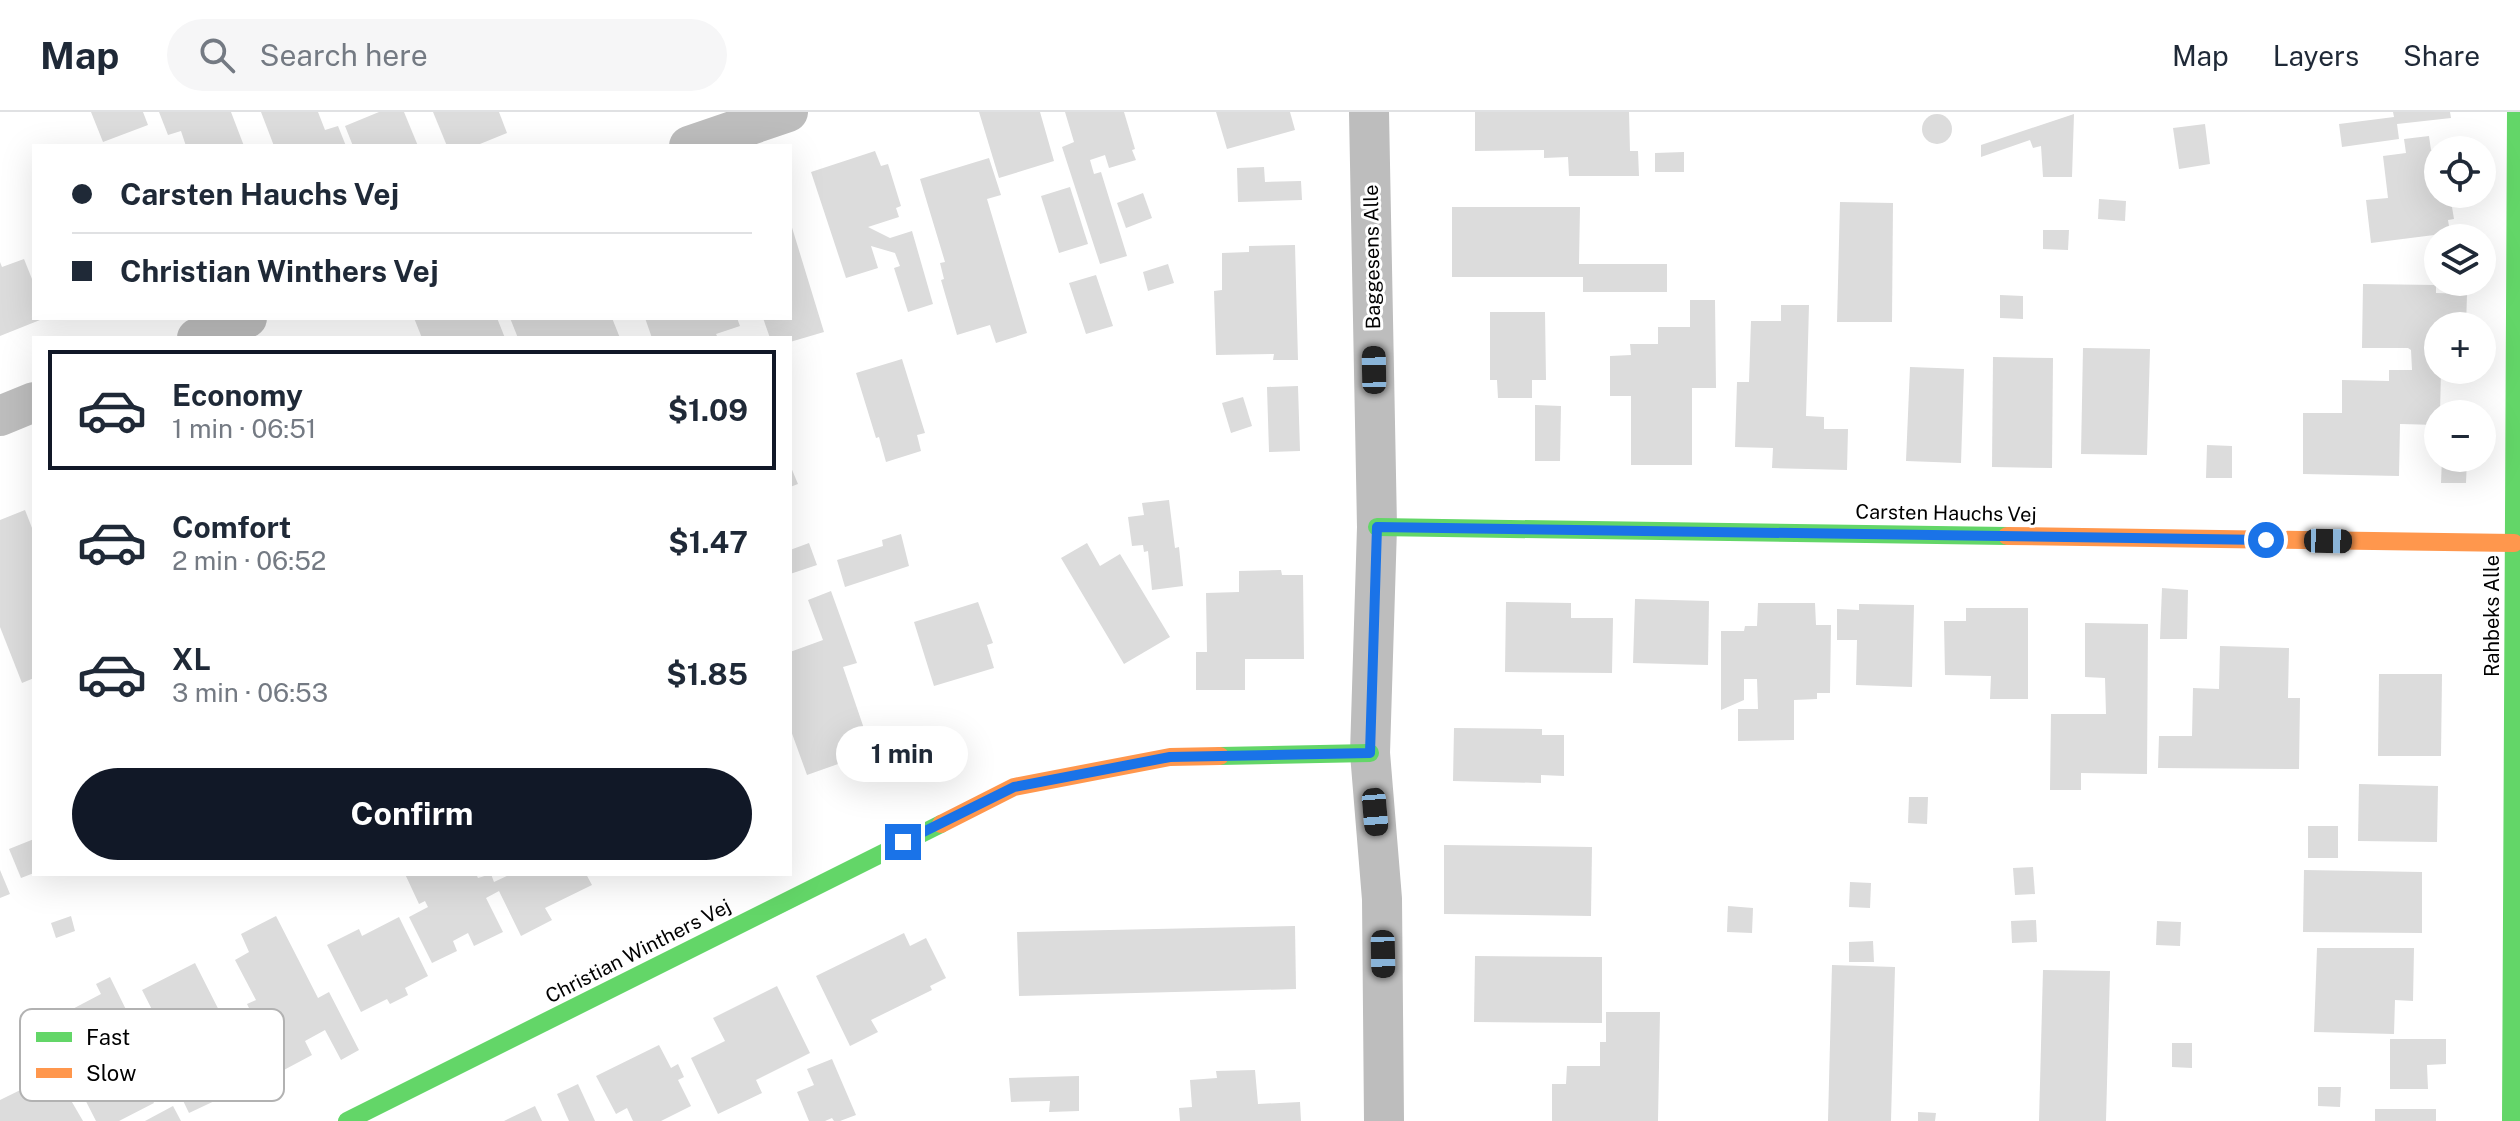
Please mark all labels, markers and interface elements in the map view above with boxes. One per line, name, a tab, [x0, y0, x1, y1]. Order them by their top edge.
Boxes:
search box	[167, 19, 727, 91]
text: Map	[40, 33, 119, 78]
icon: search	[195, 33, 239, 77]
text: Search here	[259, 37, 428, 73]
text: Map	[2172, 39, 2229, 72]
text: Layers	[2273, 39, 2359, 72]
text: Share	[2403, 39, 2480, 72]
map controls	[2424, 136, 2496, 472]
button: locate	[2424, 136, 2496, 208]
text: Carsten Hauchs Vej	[120, 176, 399, 212]
street label: Baggesens Alle	[1359, 184, 1385, 330]
button: layers	[2424, 224, 2496, 296]
text: Christian Winthers Vej	[120, 253, 439, 289]
button: +	[2424, 312, 2496, 384]
car	[1362, 346, 1386, 394]
icon: car	[76, 374, 148, 446]
text: Economy	[172, 377, 303, 413]
text: $1.09	[668, 392, 748, 428]
button: −	[2424, 400, 2496, 472]
text: 1 min · 06:51	[172, 413, 316, 444]
street label: Carsten Hauchs Vej	[1855, 499, 2037, 527]
icon: car	[76, 506, 148, 578]
text: Comfort	[172, 509, 291, 545]
route start	[2248, 522, 2284, 558]
text: $1.47	[668, 524, 748, 560]
car	[2304, 529, 2352, 553]
text: 2 min · 06:52	[172, 545, 326, 576]
street label: Rahbeks Alle	[2480, 555, 2504, 677]
icon: car	[76, 638, 148, 710]
text: XL	[172, 641, 211, 677]
text: $1.85	[666, 656, 748, 692]
text: 3 min · 06:53	[172, 677, 328, 708]
callout: 1 min	[837, 726, 969, 782]
text: 1 min	[871, 738, 933, 769]
button: Confirm	[72, 768, 752, 860]
car	[1361, 787, 1389, 837]
route end	[885, 824, 921, 860]
street label: Christian Winthers Vej	[541, 894, 735, 1008]
car	[1371, 930, 1395, 978]
legend	[20, 1009, 284, 1101]
text: Fast	[86, 1024, 130, 1050]
text: Slow	[86, 1060, 136, 1086]

